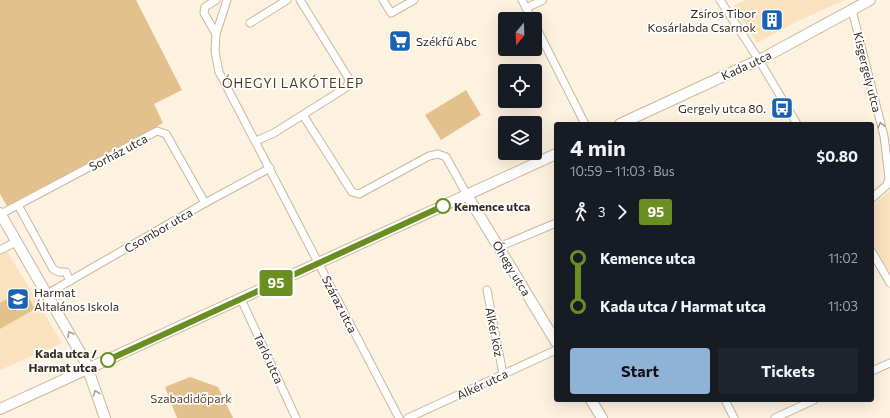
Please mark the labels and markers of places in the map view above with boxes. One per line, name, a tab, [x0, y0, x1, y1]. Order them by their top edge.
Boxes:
place label: Zsíros Tibor Kosárlabda Csarnok	[648, 6, 756, 34]
building icon: Zsíros Tibor Kosárlabda Csarnok	[759, 7, 785, 33]
supermarket icon: Székfű Abc	[387, 28, 413, 54]
place label: Székfű Abc	[416, 34, 477, 48]
bus stop icon: Gergely utca 80.	[769, 95, 795, 121]
place label: Gergely utca 80.	[678, 101, 766, 115]
marker: Kemence utca	[435, 198, 451, 214]
place label: Kemence utca	[454, 199, 530, 213]
place label: Harmat Általános Iskola	[34, 285, 119, 313]
school or university icon: Harmat Általános Iskola	[5, 286, 31, 312]
place label: Kada utca / Harmat utca	[29, 346, 98, 374]
marker: Kada utca / Harmat utca	[100, 352, 116, 368]

